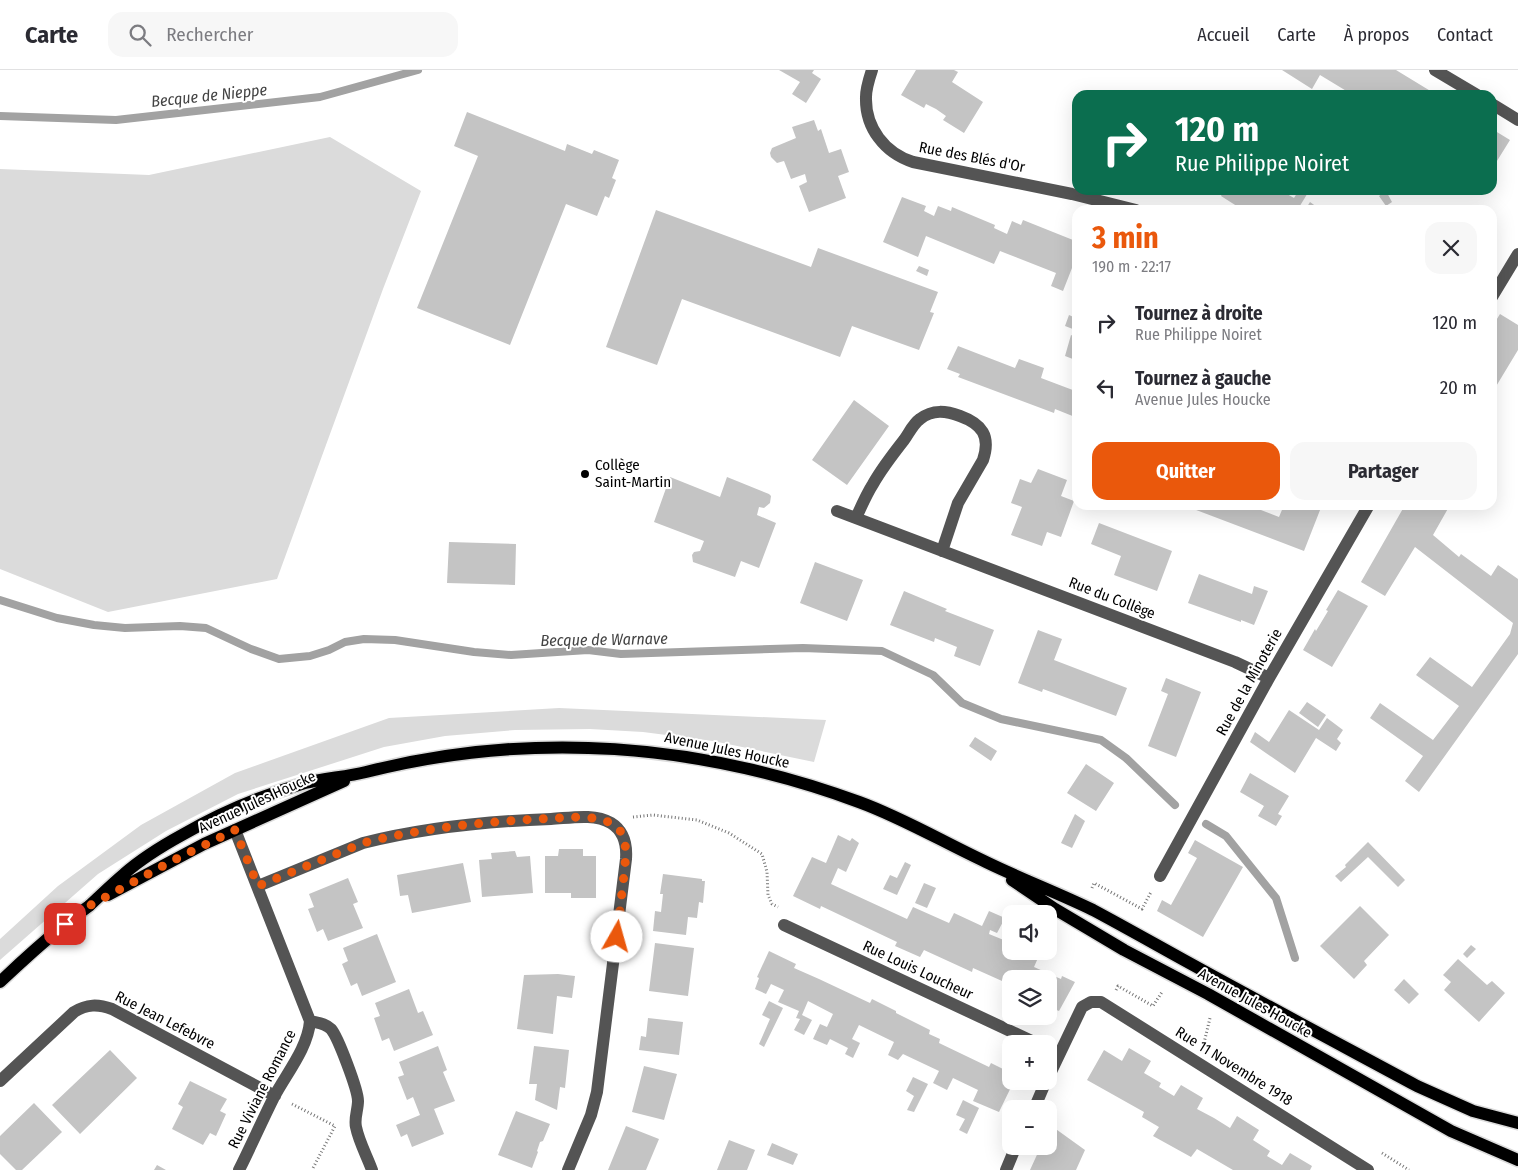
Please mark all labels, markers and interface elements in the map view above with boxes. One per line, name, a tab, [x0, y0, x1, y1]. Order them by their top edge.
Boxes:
search box	[108, 12, 458, 57]
text: Carte	[25, 21, 78, 49]
icon: search	[126, 21, 154, 49]
text: Rechercher	[166, 23, 253, 46]
text: Accueil	[1197, 24, 1249, 46]
text: Carte	[1277, 24, 1316, 46]
text: À propos	[1344, 24, 1409, 46]
text: Contact	[1437, 24, 1493, 46]
water label: Becque de Nieppe	[150, 80, 268, 111]
text: 120 m	[1175, 108, 1259, 150]
icon: right	[1092, 110, 1157, 175]
street label: Rue des Blés d'Or	[918, 138, 1027, 176]
text: Rue Philippe Noiret	[1175, 150, 1349, 177]
text: 3 min	[1092, 220, 1159, 256]
button: close	[1425, 222, 1477, 274]
text: 190 m · 22:17	[1092, 257, 1171, 276]
text: Tournez à droite	[1135, 302, 1263, 325]
icon: right	[1092, 309, 1120, 337]
text: 120 m	[1432, 311, 1477, 334]
text: Rue Philippe Noiret	[1135, 325, 1262, 344]
text: Tournez à gauche	[1135, 367, 1271, 390]
icon: left	[1092, 374, 1120, 402]
text: 20 m	[1440, 376, 1477, 399]
text: Avenue Jules Houcke	[1135, 390, 1271, 409]
button: Quitter	[1092, 442, 1280, 500]
button: Partager	[1290, 442, 1477, 500]
place label: Collège Saint-Martin	[595, 456, 671, 491]
marker: Collège Saint-Martin	[579, 468, 591, 480]
street label: Rue du Collège	[1066, 573, 1158, 623]
street label: Rue de la Minoterie	[1212, 625, 1286, 739]
water label: Becque de Warnave	[540, 629, 668, 650]
street label: Avenue Jules Houcke	[663, 728, 791, 772]
street label: Avenue Jules Houcke	[196, 767, 318, 837]
pin	[44, 903, 86, 945]
map controls	[1002, 905, 1057, 1155]
button: sound	[1002, 905, 1057, 960]
icon: arrive	[51, 910, 79, 938]
position arrow	[590, 910, 642, 962]
street label: Rue Louis Loucheur	[860, 937, 977, 1004]
street label: Avenue Jules Houcke	[1195, 964, 1315, 1042]
button: layers	[1002, 970, 1057, 1025]
street label: Rue Jean Lefebvre	[112, 987, 218, 1053]
street label: Rue 11 Novembre 1918	[1172, 1023, 1296, 1109]
street label: Rue Viviane Romance	[224, 1026, 300, 1152]
button: +	[1002, 1035, 1057, 1090]
button: −	[1002, 1100, 1057, 1155]

